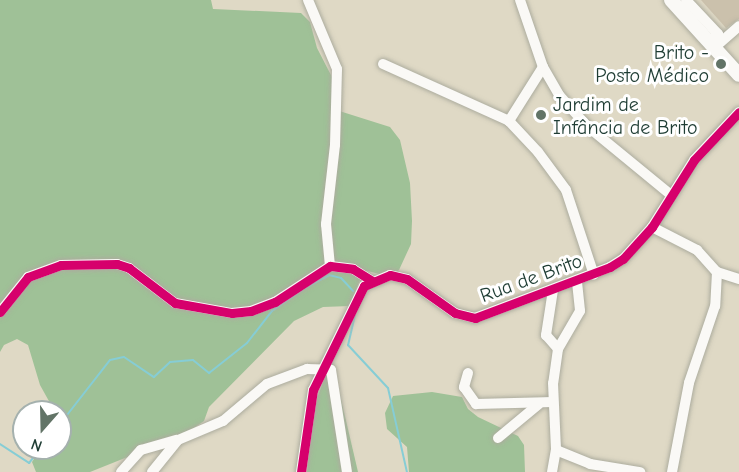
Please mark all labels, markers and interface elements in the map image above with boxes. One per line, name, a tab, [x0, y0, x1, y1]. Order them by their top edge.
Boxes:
place label: Brito - Posto Médico	[595, 40, 709, 87]
marker: Brito - Posto Médico	[714, 57, 728, 71]
place label: Jardim de Infância de Brito	[553, 92, 698, 139]
marker: Jardim de Infância de Brito	[534, 108, 548, 122]
street label: Rua de Brito	[477, 248, 585, 308]
north arrow	[12, 400, 72, 460]
text: N	[29, 435, 45, 455]

